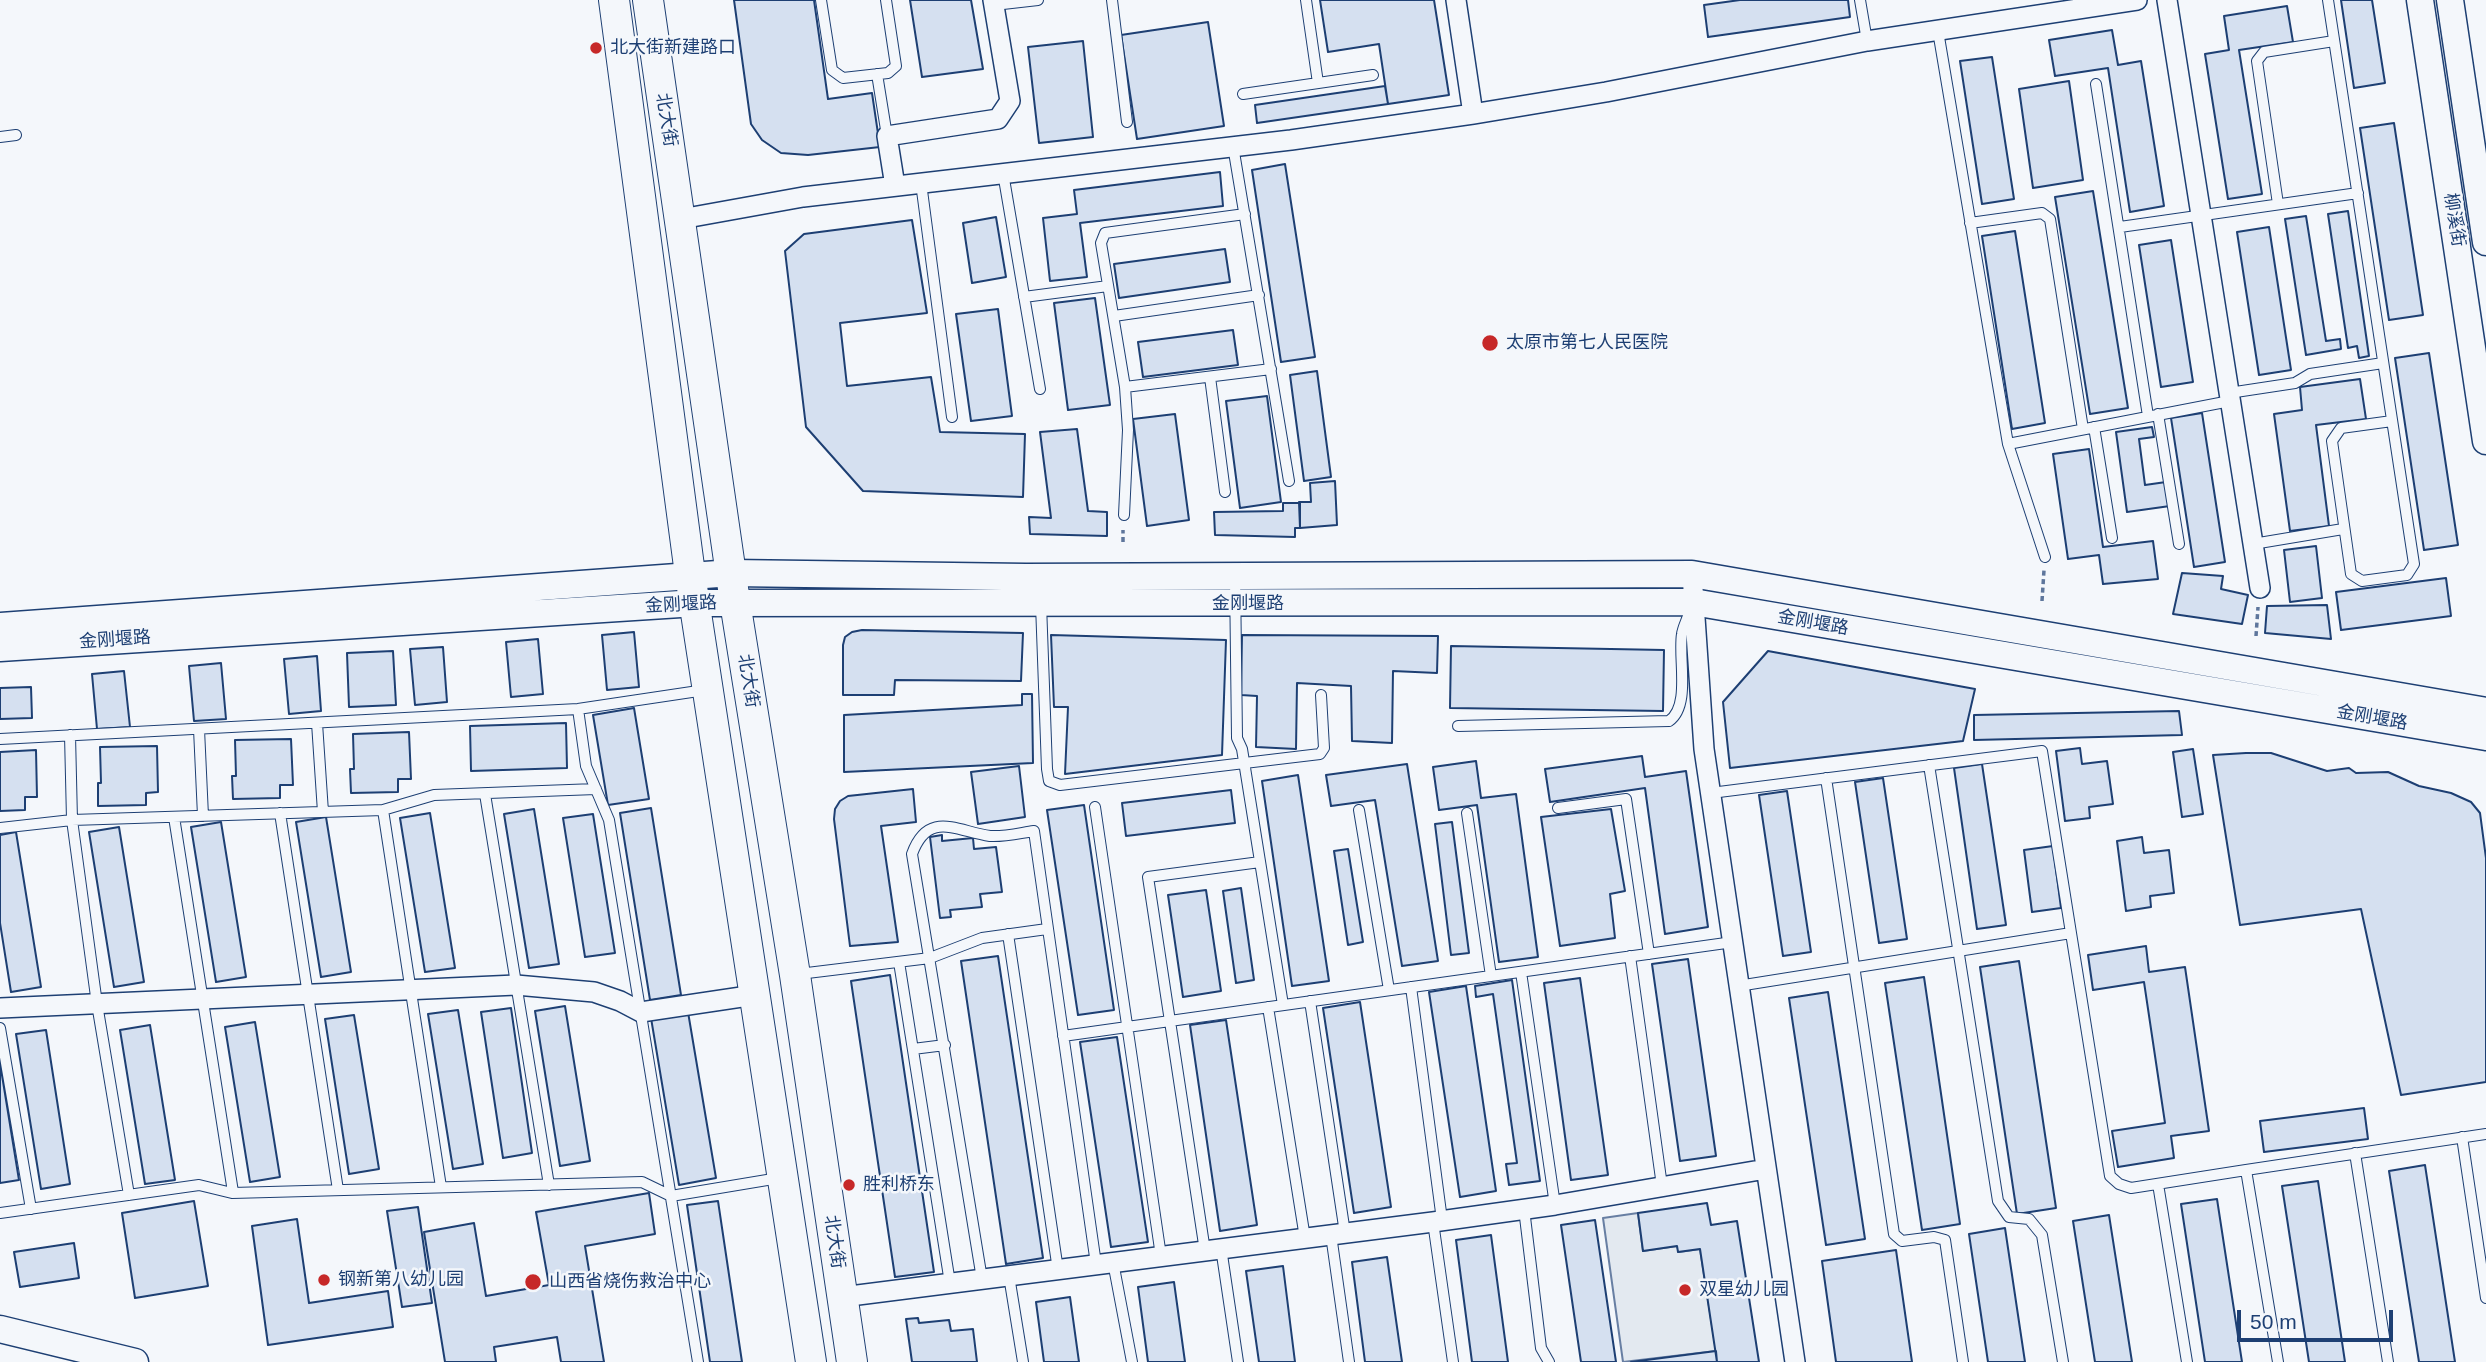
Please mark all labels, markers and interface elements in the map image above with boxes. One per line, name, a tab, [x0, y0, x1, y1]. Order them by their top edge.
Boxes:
place label: 北大街新建路口	[610, 37, 736, 59]
marker: 北大街新建路口	[588, 40, 604, 56]
street label: 北大街	[651, 92, 681, 148]
street label: 柳溪街	[2439, 192, 2469, 248]
place label: 太原市第七人民医院	[1506, 332, 1668, 354]
marker: 太原市第七人民医院	[1480, 333, 1500, 353]
street label: 金刚堰路	[644, 592, 718, 618]
street label: 金刚堰路	[1212, 593, 1284, 615]
street label: 金刚堰路	[1776, 606, 1850, 640]
street label: 金刚堰路	[78, 627, 152, 653]
street label: 北大街	[733, 653, 763, 709]
street label: 金刚堰路	[2335, 701, 2409, 735]
place label: 胜利桥东	[863, 1174, 935, 1196]
marker: 胜利桥东	[841, 1177, 857, 1193]
street label: 北大街	[820, 1214, 848, 1270]
place label: 钢新第八幼儿园	[338, 1269, 464, 1291]
place label: 山西省烧伤救治中心	[549, 1271, 711, 1293]
marker: 钢新第八幼儿园	[316, 1272, 332, 1288]
marker: 山西省烧伤救治中心	[523, 1272, 543, 1292]
place label: 双星幼儿园	[1699, 1279, 1789, 1301]
marker: 双星幼儿园	[1677, 1282, 1693, 1298]
scale bar	[2241, 1296, 2397, 1340]
text: 50 m	[2250, 1310, 2297, 1333]

